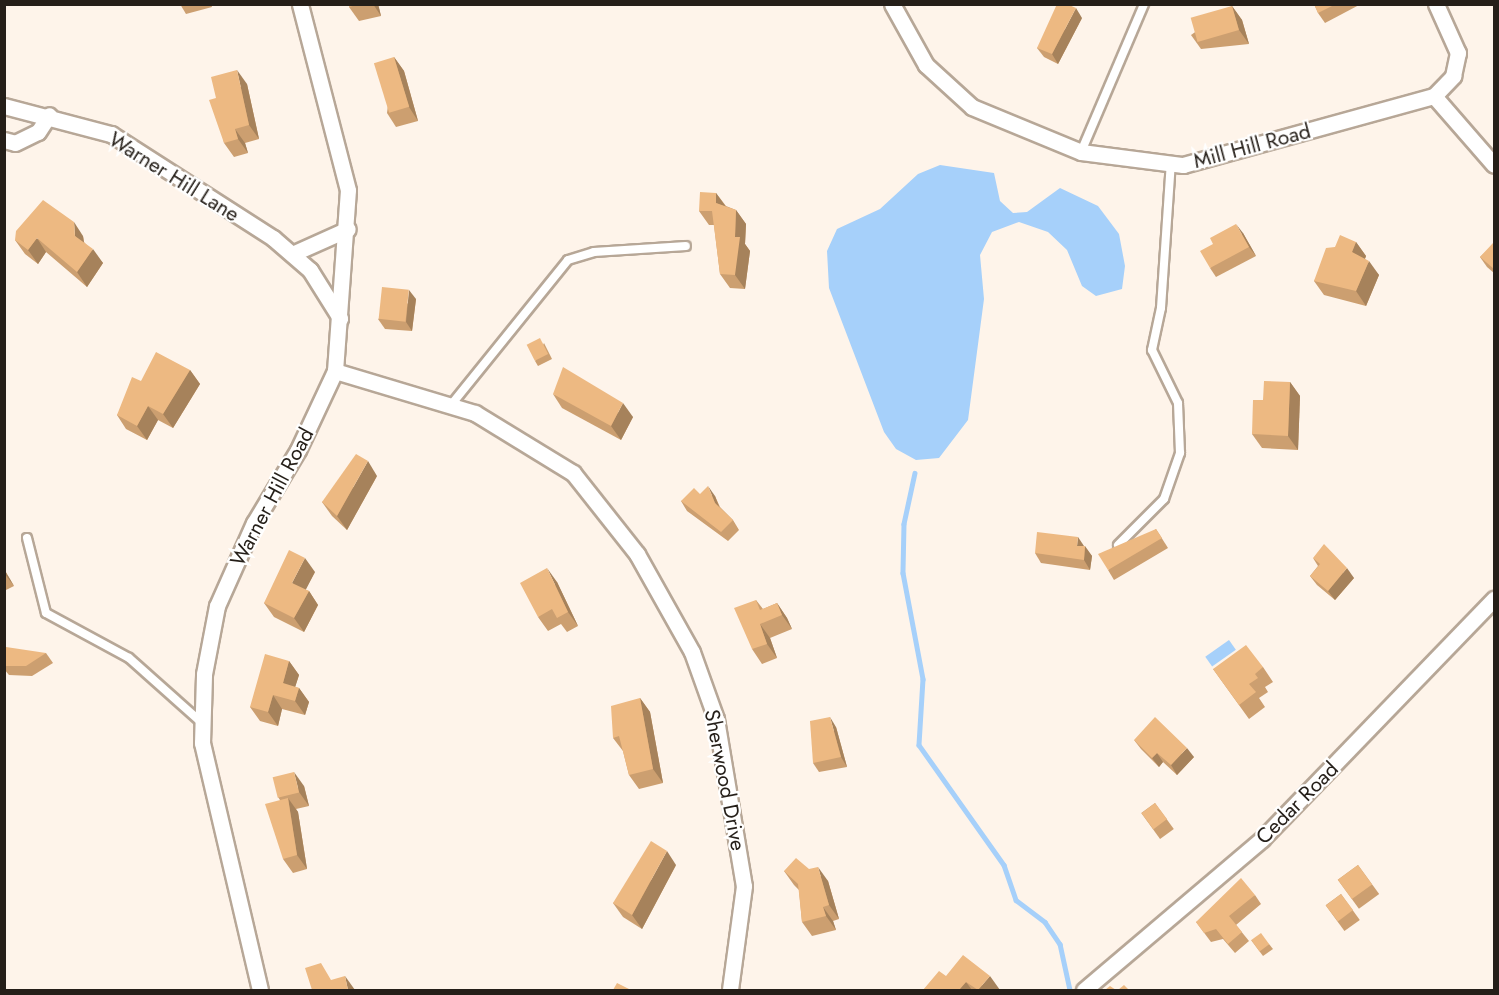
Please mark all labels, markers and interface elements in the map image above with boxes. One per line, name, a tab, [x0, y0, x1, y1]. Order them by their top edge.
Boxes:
street label: Mill Hill Road	[1191, 118, 1313, 174]
street label: Warner Hill Lane	[104, 127, 244, 227]
street label: Warner Hill Road	[225, 424, 319, 570]
street label: Sherwood Drive	[699, 707, 751, 853]
street label: Cedar Road	[1251, 757, 1343, 849]

